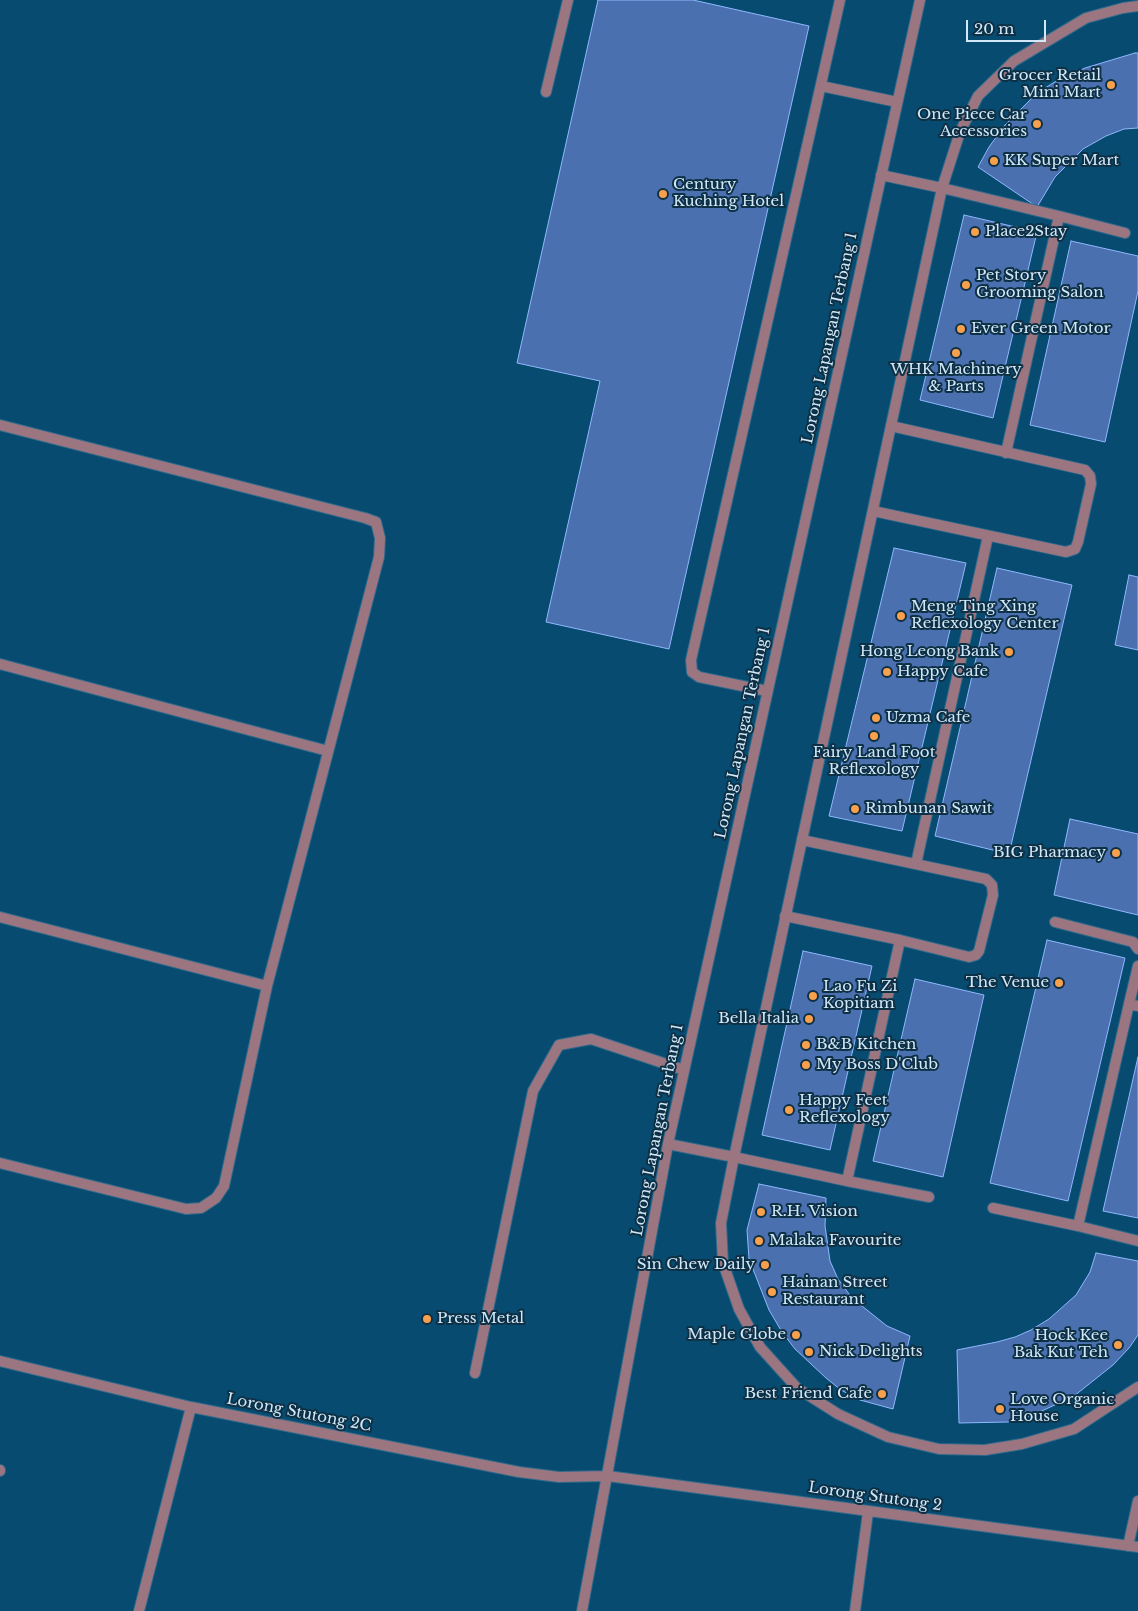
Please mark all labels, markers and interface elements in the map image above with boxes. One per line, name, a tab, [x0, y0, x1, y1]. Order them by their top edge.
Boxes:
scale bar	[968, 10, 1048, 42]
text: 20 m	[974, 19, 1014, 38]
place label: Grocer Retail Mini Mart	[999, 67, 1101, 102]
marker: Grocer Retail Mini Mart	[1105, 79, 1117, 91]
place label: One Piece Car Accessories	[917, 106, 1027, 141]
marker: One Piece Car Accessories	[1031, 118, 1043, 130]
place label: KK Super Mart	[1004, 152, 1119, 170]
marker: KK Super Mart	[988, 155, 1000, 167]
place label: Century Kuching Hotel	[673, 176, 784, 211]
marker: Century Kuching Hotel	[657, 188, 669, 200]
place label: Place2Stay	[985, 223, 1067, 241]
marker: Place2Stay	[969, 226, 981, 238]
street label: Lorong Lapangan Terbang 1	[799, 231, 861, 445]
place label: Pet Story Grooming Salon	[976, 267, 1103, 302]
marker: Pet Story Grooming Salon	[960, 279, 972, 291]
place label: Ever Green Motor	[971, 320, 1111, 338]
marker: Ever Green Motor	[955, 323, 967, 335]
marker: WHK Machinery & Parts	[950, 347, 962, 359]
place label: WHK Machinery & Parts	[890, 361, 1022, 396]
place label: Meng Ting Xing Reflexology Center	[911, 598, 1059, 633]
marker: Meng Ting Xing Reflexology Center	[895, 610, 907, 622]
street label: Lorong Lapangan Terbang 1	[712, 626, 774, 840]
place label: Hong Leong Bank	[860, 643, 999, 661]
marker: Hong Leong Bank	[1003, 646, 1015, 658]
place label: Happy Cafe	[897, 663, 988, 681]
marker: Happy Cafe	[881, 666, 893, 678]
place label: Uzma Cafe	[886, 709, 970, 727]
marker: Uzma Cafe	[870, 712, 882, 724]
marker: Fairy Land Foot Reflexology	[868, 730, 880, 742]
place label: Fairy Land Foot Reflexology	[813, 744, 935, 779]
place label: Rimbunan Sawit	[865, 800, 992, 818]
marker: Rimbunan Sawit	[849, 803, 861, 815]
place label: BIG Pharmacy	[993, 844, 1106, 862]
marker: BIG Pharmacy	[1110, 847, 1122, 859]
place label: The Venue	[966, 974, 1049, 992]
marker: The Venue	[1053, 977, 1065, 989]
place label: Lao Fu Zi Kopitiam	[823, 978, 897, 1013]
marker: Lao Fu Zi Kopitiam	[807, 990, 819, 1002]
place label: Bella Italia	[718, 1010, 799, 1028]
marker: Bella Italia	[803, 1013, 815, 1025]
street label: Lorong Lapangan Terbang 1	[629, 1022, 687, 1238]
place label: B&B Kitchen	[816, 1036, 916, 1054]
marker: B&B Kitchen	[800, 1039, 812, 1051]
place label: My Boss D'Club	[816, 1056, 938, 1074]
marker: My Boss D'Club	[800, 1059, 812, 1071]
place label: Happy Feet Reflexology	[799, 1092, 890, 1127]
marker: Happy Feet Reflexology	[783, 1104, 795, 1116]
place label: R.H. Vision	[771, 1203, 858, 1221]
marker: R.H. Vision	[755, 1206, 767, 1218]
place label: Malaka Favourite	[769, 1232, 901, 1250]
marker: Malaka Favourite	[753, 1235, 765, 1247]
place label: Sin Chew Daily	[637, 1256, 755, 1274]
marker: Sin Chew Daily	[759, 1259, 771, 1271]
place label: Hainan Street Restaurant	[782, 1274, 888, 1309]
marker: Hainan Street Restaurant	[766, 1286, 778, 1298]
place label: Press Metal	[437, 1310, 524, 1328]
marker: Press Metal	[421, 1313, 433, 1325]
place label: Maple Globe	[687, 1326, 786, 1344]
place label: Hock Kee Bak Kut Teh	[1014, 1327, 1108, 1362]
marker: Maple Globe	[790, 1329, 802, 1341]
marker: Hock Kee Bak Kut Teh	[1112, 1339, 1124, 1351]
place label: Nick Delights	[819, 1343, 923, 1361]
marker: Nick Delights	[803, 1346, 815, 1358]
place label: Best Friend Cafe	[745, 1385, 872, 1403]
marker: Best Friend Cafe	[876, 1388, 888, 1400]
street label: Lorong Stutong 2C	[225, 1390, 373, 1436]
place label: Love Organic House	[1010, 1391, 1114, 1426]
marker: Love Organic House	[994, 1403, 1006, 1415]
street label: Lorong Stutong 2	[807, 1479, 943, 1515]

